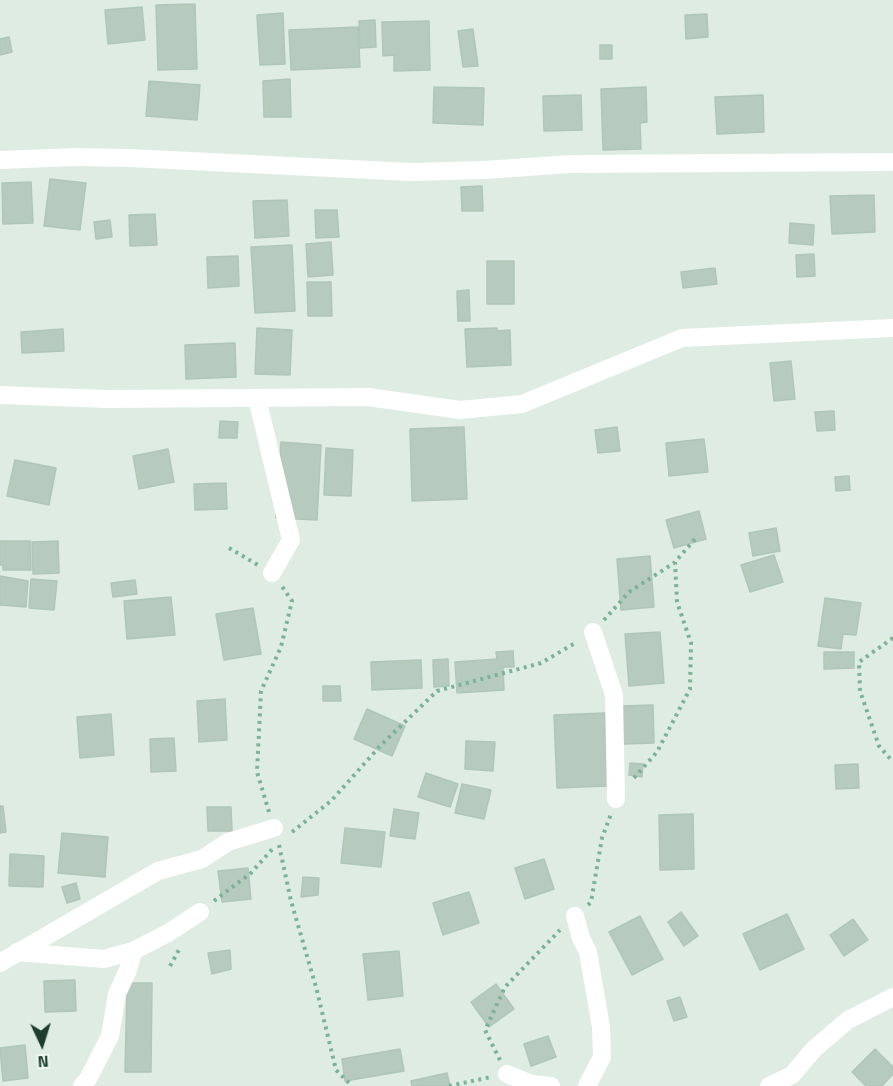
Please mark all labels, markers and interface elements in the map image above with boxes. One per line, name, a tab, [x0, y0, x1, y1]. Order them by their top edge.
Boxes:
north arrow	[12, 1014, 72, 1074]
text: N	[37, 1050, 50, 1074]

